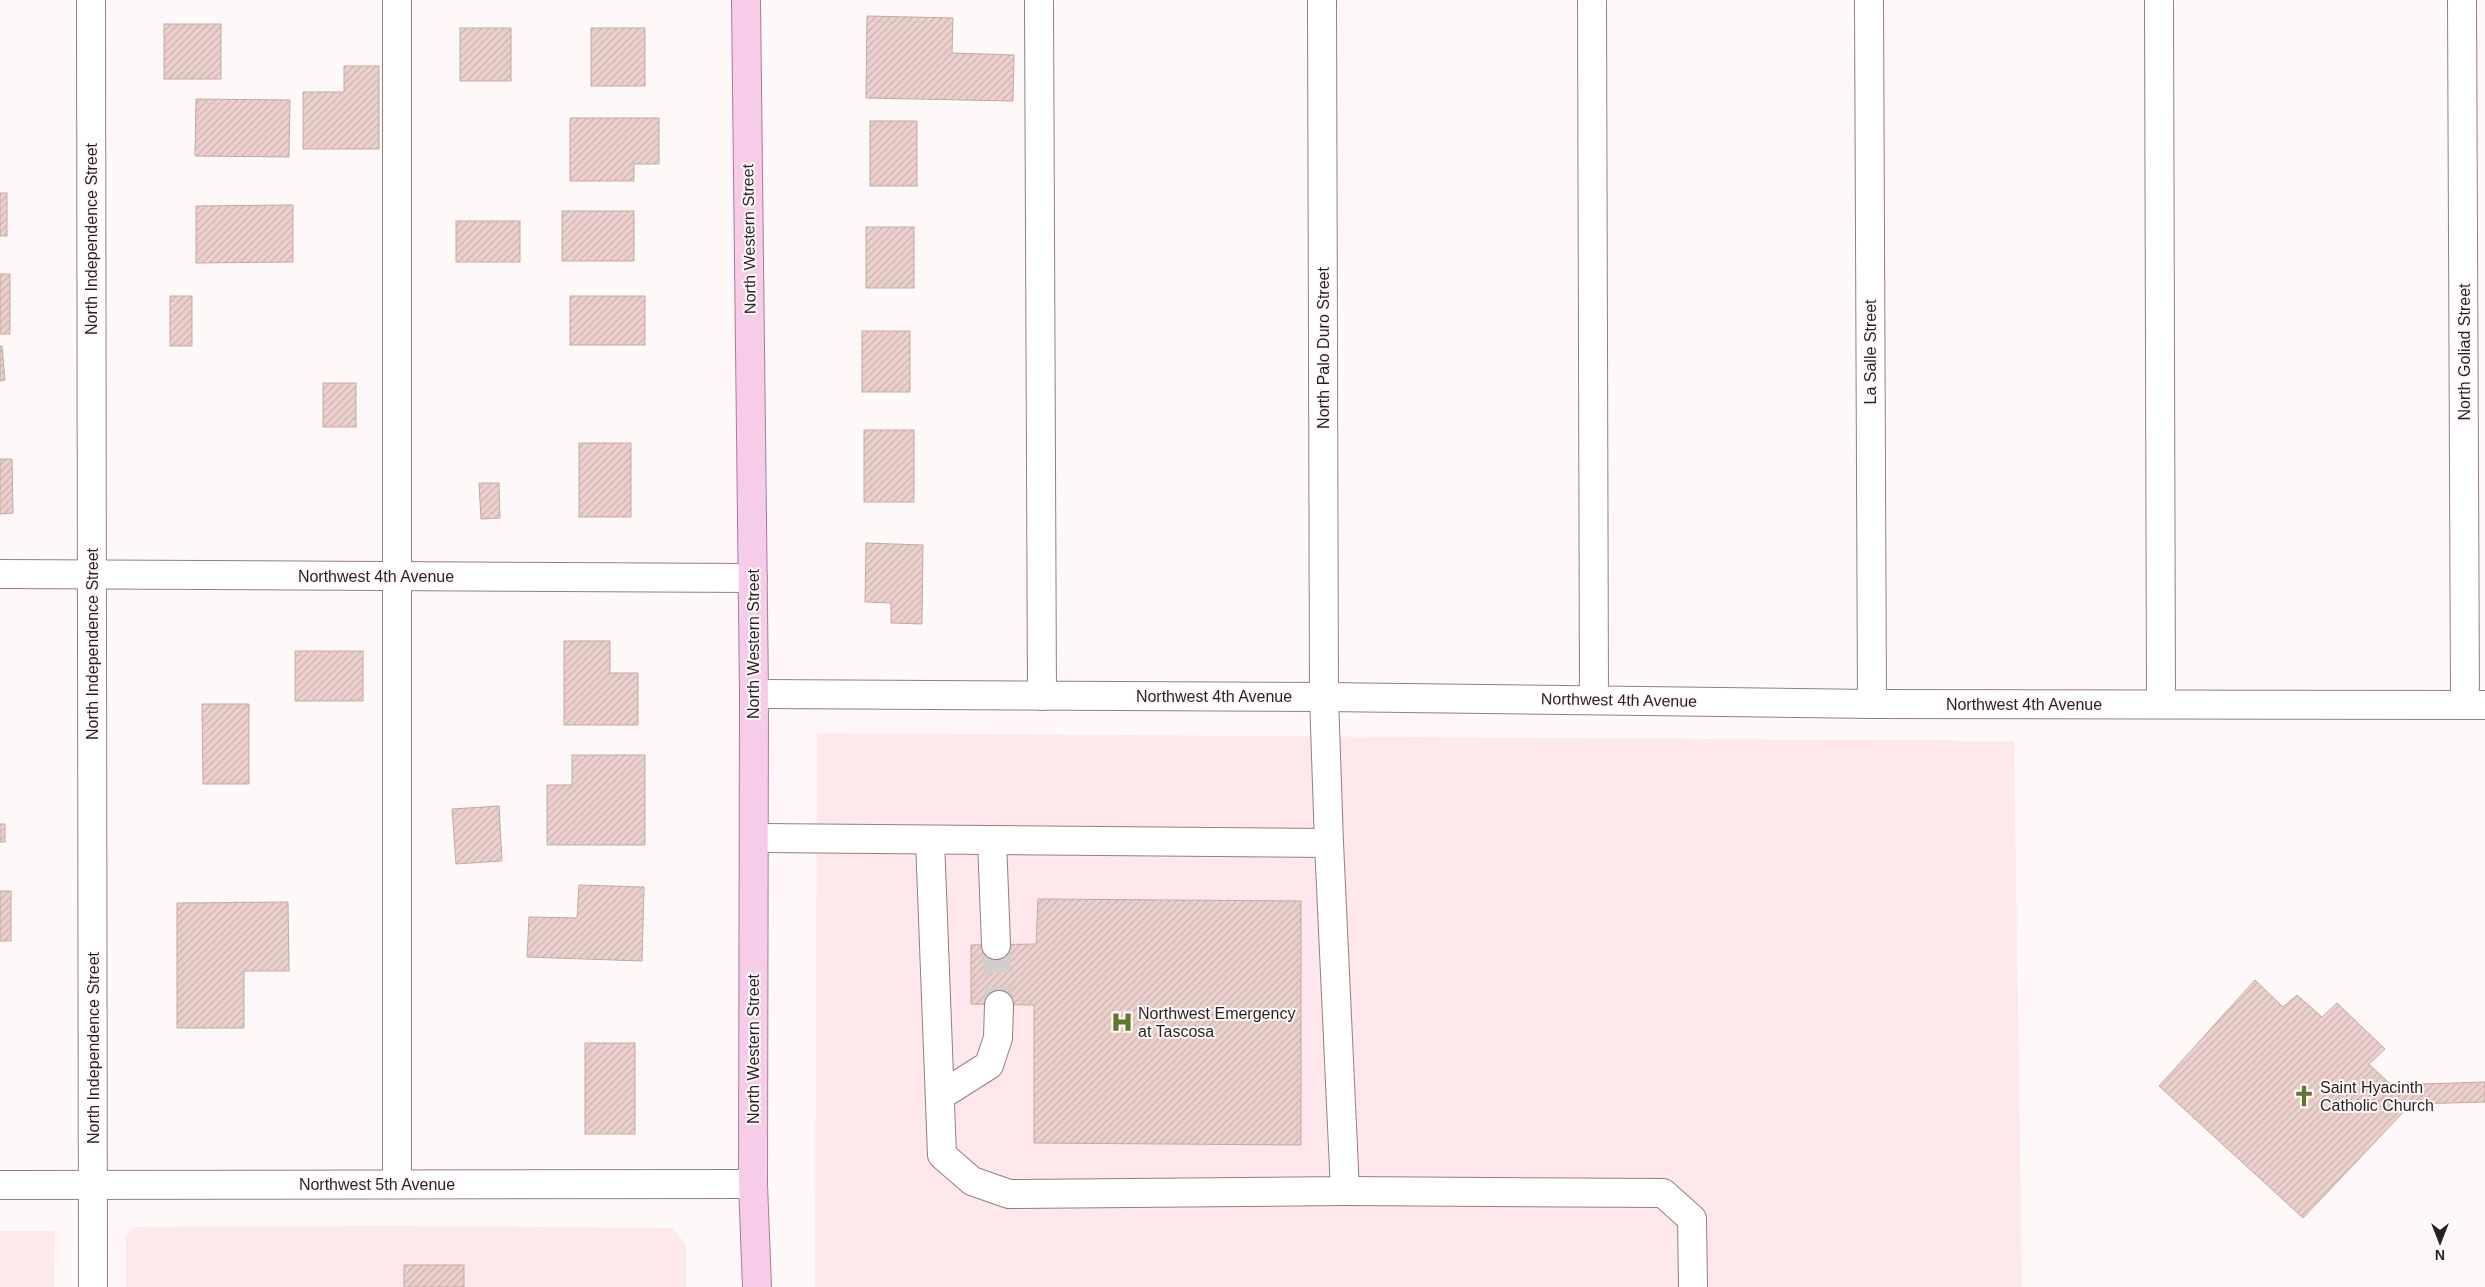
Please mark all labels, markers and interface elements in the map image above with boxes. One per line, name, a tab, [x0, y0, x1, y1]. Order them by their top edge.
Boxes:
street label: North Independence Street	[83, 142, 100, 335]
street label: North Western Street	[739, 163, 759, 314]
street label: North Palo Duro Street	[1315, 267, 1332, 429]
street label: North Goliad Street	[2456, 283, 2473, 420]
street label: La Salle Street	[1862, 299, 1879, 404]
street label: North Independence Street	[84, 547, 101, 740]
street label: Northwest 4th Avenue	[298, 568, 454, 585]
street label: North Western Street	[745, 568, 762, 719]
street label: Northwest 4th Avenue	[1136, 688, 1292, 705]
street label: Northwest 4th Avenue	[1541, 690, 1697, 710]
street label: Northwest 4th Avenue	[1946, 696, 2102, 713]
street label: North Independence Street	[85, 951, 102, 1144]
street label: North Western Street	[745, 973, 762, 1124]
place label: Northwest Emergency at Tascosa	[1138, 1005, 1295, 1040]
hospital icon: Northwest Emergency at Tascosa	[1109, 1009, 1135, 1035]
place label: Saint Hyacinth Catholic Church	[2320, 1079, 2434, 1114]
church icon: Saint Hyacinth Catholic Church	[2291, 1083, 2317, 1109]
street label: Northwest 5th Avenue	[299, 1176, 455, 1193]
north arrow	[2415, 1217, 2465, 1267]
text: N	[2435, 1247, 2445, 1263]

